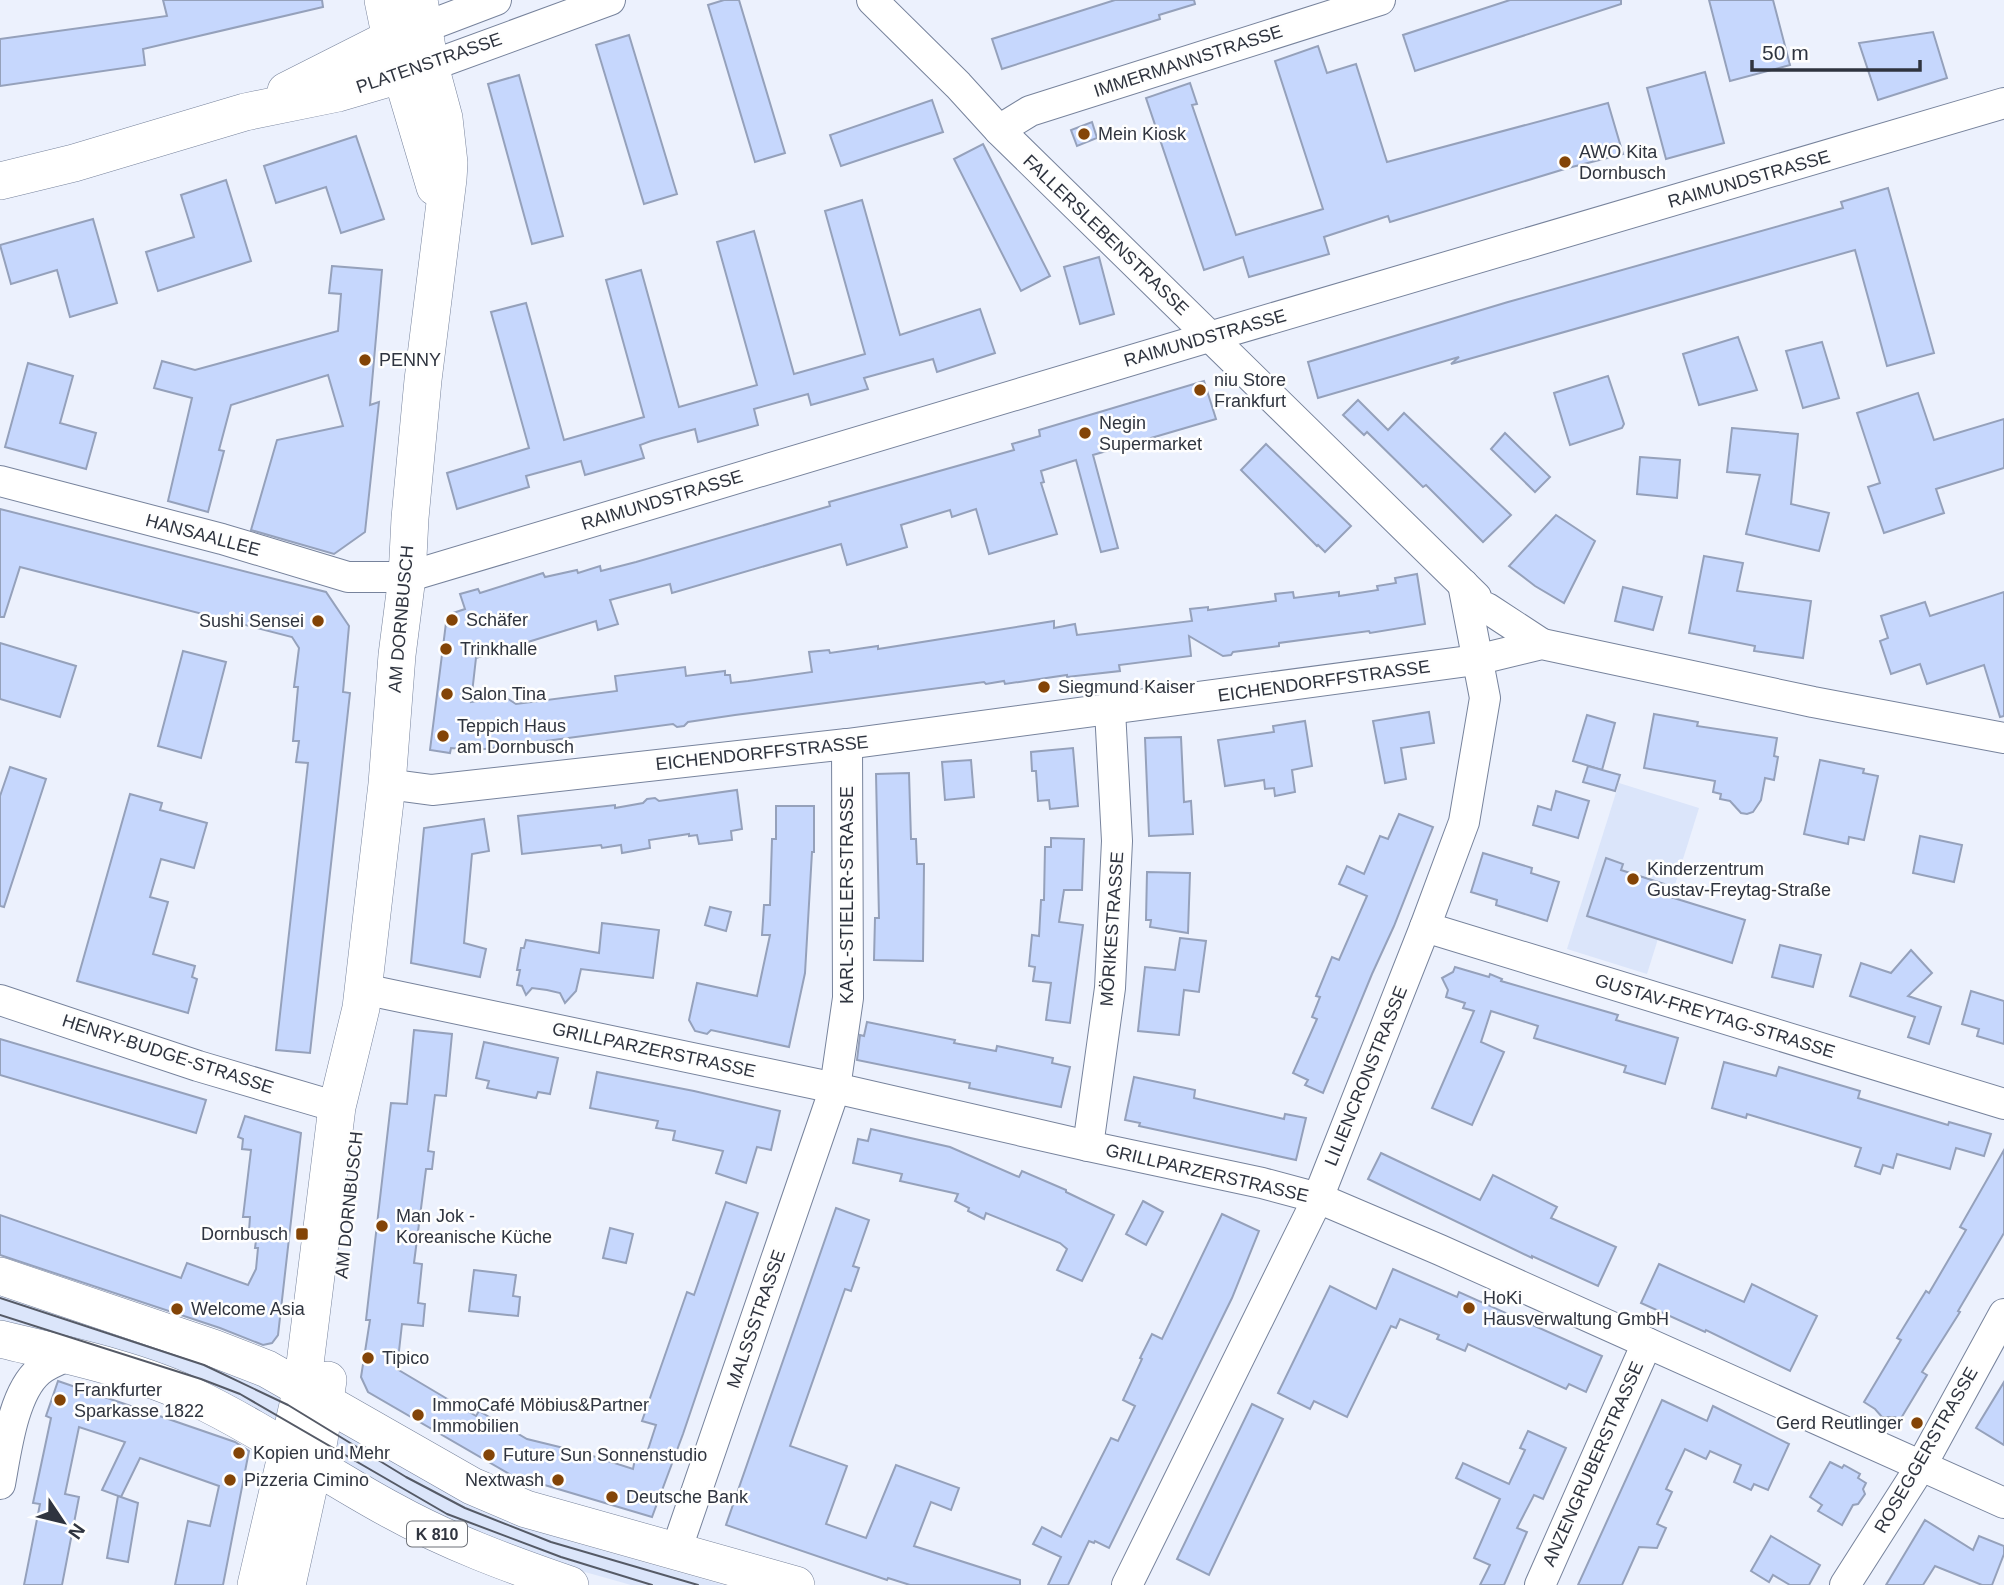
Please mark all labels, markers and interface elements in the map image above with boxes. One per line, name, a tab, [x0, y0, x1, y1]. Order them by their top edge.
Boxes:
street label: IMMERMANNSTRASSE	[1091, 21, 1285, 101]
scale bar	[1752, 28, 1920, 72]
street label: PLATENSTRASSE	[354, 29, 504, 97]
text: 50 m	[1762, 41, 1809, 64]
place label: Mein Kiosk	[1098, 124, 1187, 144]
marker: Mein Kiosk	[1076, 126, 1092, 142]
place label: AWO Kita Dornbusch	[1579, 142, 1666, 183]
street label: RAIMUNDSTRASSE	[1665, 146, 1833, 212]
street label: FALLERSLEBENSTRASSE	[1019, 151, 1193, 319]
marker: AWO Kita Dornbusch	[1557, 154, 1573, 170]
street label: RAIMUNDSTRASSE	[1121, 305, 1289, 371]
place label: PENNY	[379, 350, 441, 370]
marker: PENNY	[357, 352, 373, 368]
place label: niu Store Frankfurt	[1214, 370, 1286, 411]
marker: niu Store Frankfurt	[1192, 382, 1208, 398]
place label: Negin Supermarket	[1099, 413, 1202, 454]
marker: Negin Supermarket	[1077, 425, 1093, 441]
street label: RAIMUNDSTRASSE	[579, 466, 745, 534]
street label: HANSAALLEE	[143, 510, 263, 560]
street label: AM DORNBUSCH	[385, 544, 417, 694]
place label: Schäfer	[466, 610, 528, 630]
place label: Sushi Sensei	[199, 611, 304, 631]
marker: Schäfer	[444, 612, 460, 628]
marker: Sushi Sensei	[310, 613, 326, 629]
place label: Trinkhalle	[460, 639, 537, 659]
marker: Trinkhalle	[438, 641, 454, 657]
street label: EICHENDORFFSTRASSE	[1217, 656, 1431, 706]
place label: Siegmund Kaiser	[1058, 677, 1195, 697]
marker: Siegmund Kaiser	[1036, 679, 1052, 695]
place label: Salon Tina	[461, 684, 547, 704]
marker: Salon Tina	[439, 686, 455, 702]
place label: Teppich Haus am Dornbusch	[457, 716, 574, 757]
marker: Teppich Haus am Dornbusch	[435, 728, 451, 744]
street label: EICHENDORFFSTRASSE	[655, 732, 869, 774]
street label: KARL-STIELER-STRASSE	[837, 786, 857, 1004]
street label: MÖRIKESTRASSE	[1097, 851, 1127, 1007]
place label: Kinderzentrum Gustav-Freytag-Straße	[1647, 859, 1831, 900]
marker: Kinderzentrum Gustav-Freytag-Straße	[1625, 871, 1641, 887]
street label: GUSTAV-FREYTAG-STRASSE	[1593, 970, 1837, 1062]
street label: LILIENCRONSTRASSE	[1321, 983, 1411, 1169]
street label: HENRY-BUDGE-STRASSE	[60, 1010, 276, 1098]
street label: GRILLPARZERSTRASSE	[550, 1019, 758, 1081]
street label: AM DORNBUSCH	[331, 1130, 367, 1280]
street label: GRILLPARZERSTRASSE	[1104, 1140, 1310, 1206]
place label: Man Jok - Koreanische Küche	[396, 1206, 552, 1247]
marker: Man Jok - Koreanische Küche	[374, 1218, 390, 1234]
place label: Dornbusch	[201, 1224, 288, 1244]
marker: Dornbusch	[294, 1226, 310, 1242]
street label: MALSSSTRASSE	[723, 1247, 789, 1391]
place label: HoKi Hausverwaltung GmbH	[1483, 1288, 1669, 1329]
place label: Welcome Asia	[191, 1299, 306, 1319]
marker: HoKi Hausverwaltung GmbH	[1461, 1300, 1477, 1316]
marker: Welcome Asia	[169, 1301, 185, 1317]
place label: Tipico	[382, 1348, 429, 1368]
marker: Tipico	[360, 1350, 376, 1366]
street label: ANZENGRUBERSTRASSE	[1539, 1359, 1647, 1569]
street label: ROSEGGERSTRASSE	[1870, 1364, 1982, 1536]
place label: Frankfurter Sparkasse 1822	[74, 1380, 204, 1421]
marker: Frankfurter Sparkasse 1822	[52, 1392, 68, 1408]
place label: ImmoCafé Möbius&Partner Immobilien	[432, 1395, 649, 1436]
marker: ImmoCafé Möbius&Partner Immobilien	[410, 1407, 426, 1423]
place label: Gerd Reutlinger	[1776, 1413, 1903, 1433]
marker: Gerd Reutlinger	[1909, 1415, 1925, 1431]
place label: Kopien und Mehr	[253, 1443, 390, 1463]
marker: Kopien und Mehr	[231, 1445, 247, 1461]
place label: Future Sun Sonnenstudio	[503, 1445, 707, 1465]
marker: Future Sun Sonnenstudio	[481, 1447, 497, 1463]
place label: Pizzeria Cimino	[244, 1470, 369, 1490]
place label: Nextwash	[465, 1470, 544, 1490]
marker: Pizzeria Cimino	[222, 1472, 238, 1488]
marker: Nextwash	[550, 1472, 566, 1488]
north arrow	[28, 1487, 98, 1557]
place label: Deutsche Bank	[626, 1487, 749, 1507]
marker: Deutsche Bank	[604, 1489, 620, 1505]
text: N	[64, 1520, 89, 1543]
road number: K 810	[407, 1522, 467, 1546]

